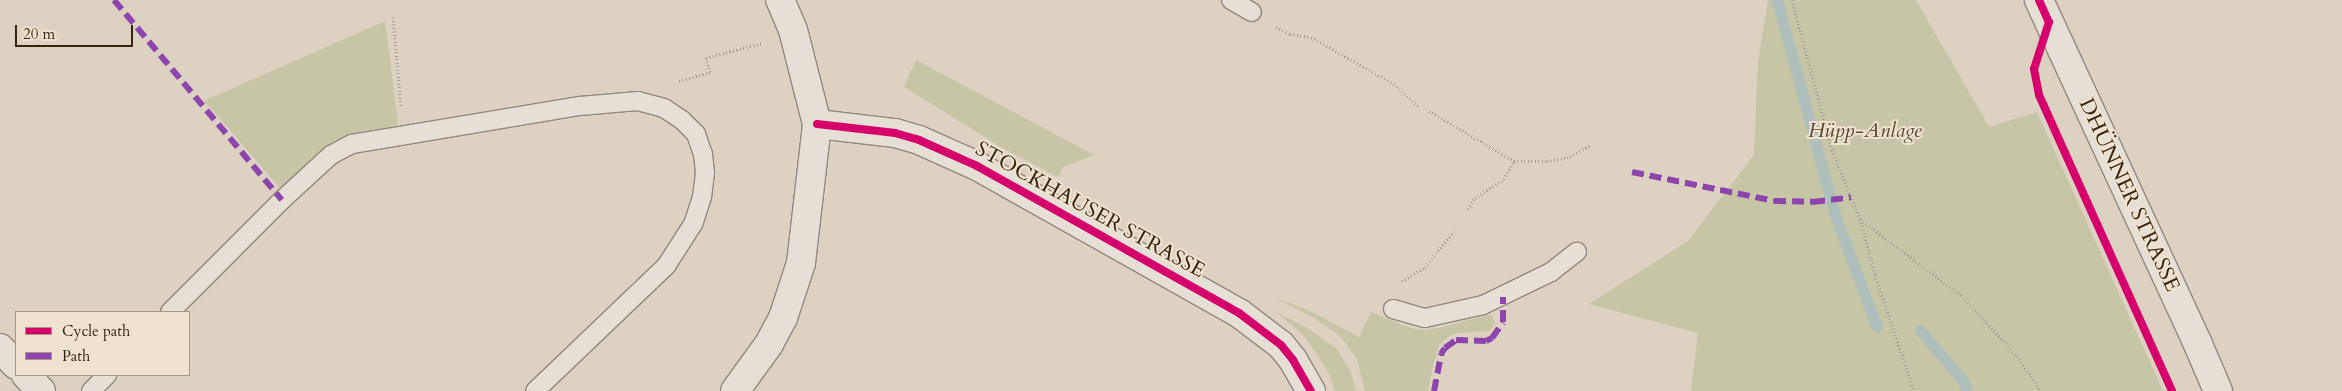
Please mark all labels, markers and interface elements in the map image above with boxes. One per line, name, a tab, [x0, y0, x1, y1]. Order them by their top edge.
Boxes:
scale bar	[18, 15, 135, 47]
text: 20 m	[23, 24, 55, 44]
street label: DHÜNNER STRASSE	[2073, 94, 2185, 296]
park label: Hüpp-Anlage	[1808, 118, 1922, 144]
street label: STOCKHAUSER STRASSE	[971, 136, 1209, 284]
legend	[15, 311, 190, 376]
text: Cycle path	[62, 321, 130, 341]
text: Path	[62, 346, 90, 366]

